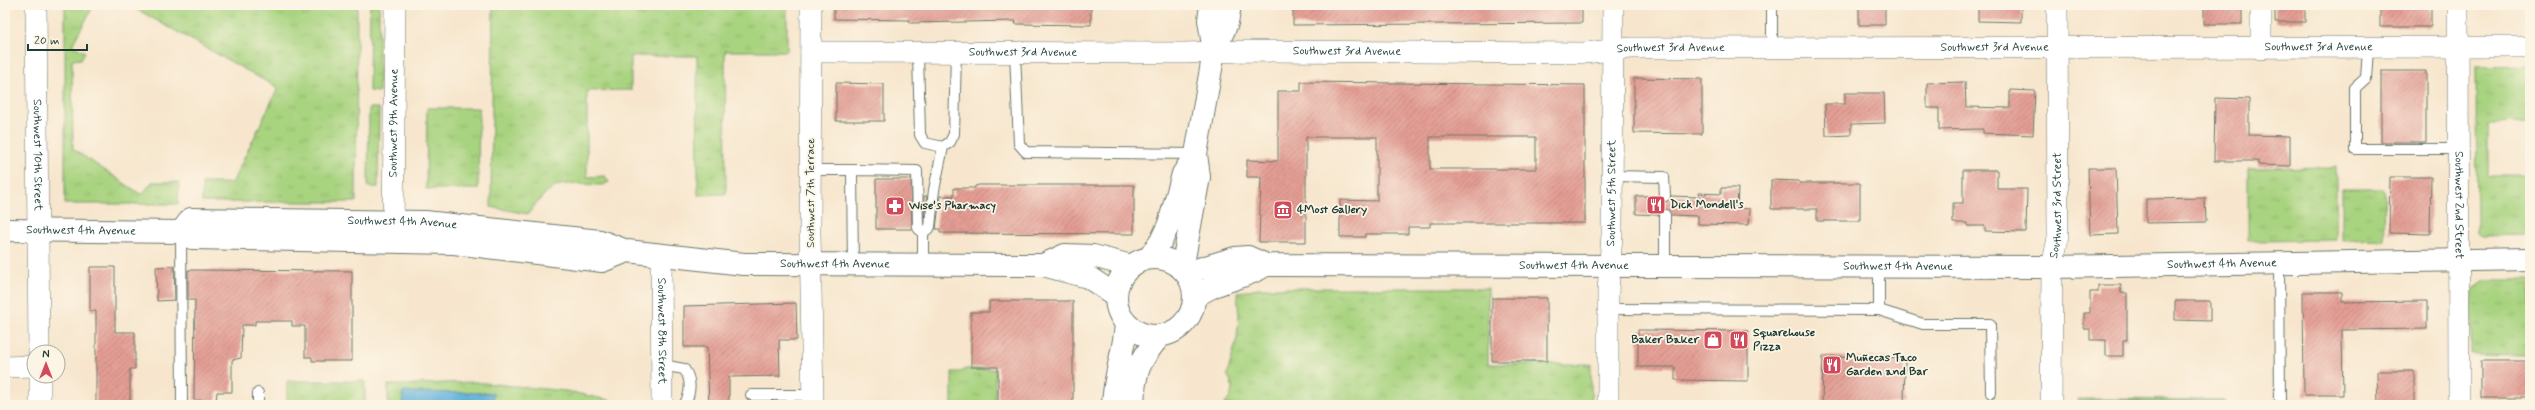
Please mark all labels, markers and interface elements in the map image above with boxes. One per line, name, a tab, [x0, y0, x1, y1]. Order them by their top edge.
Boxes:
scale bar	[28, 26, 87, 52]
text: 20 m	[34, 33, 60, 49]
street label: Southwest 3rd Avenue	[2265, 39, 2373, 55]
street label: Southwest 3rd Avenue	[1616, 40, 1725, 57]
street label: Southwest 3rd Avenue	[1941, 40, 2049, 56]
street label: Southwest 3rd Avenue	[1293, 43, 1401, 60]
street label: Southwest 3rd Avenue	[969, 44, 1077, 61]
street label: Southwest 9th Avenue	[386, 68, 402, 177]
street label: Southwest 10th Street	[29, 99, 46, 211]
street label: Southwest 7th Terrace	[803, 138, 819, 248]
street label: Southwest 5th Street	[1603, 140, 1620, 247]
street label: Southwest 2nd Street	[2450, 151, 2467, 259]
street label: Southwest 3rd Street	[2046, 152, 2066, 260]
restaurant icon: Dick Mondell's	[1645, 194, 1667, 216]
pharmacy icon: Wise's Pharmacy	[884, 195, 906, 217]
place label: Dick Mondell's	[1670, 197, 1744, 213]
place label: Wise's Pharmacy	[908, 198, 996, 214]
museum icon: 4Most Gallery	[1272, 199, 1294, 221]
place label: 4Most Gallery	[1297, 202, 1367, 218]
street label: Southwest 4th Avenue	[348, 213, 458, 233]
street label: Southwest 4th Avenue	[26, 222, 136, 239]
street label: Southwest 4th Avenue	[2167, 255, 2277, 273]
street label: Southwest 4th Avenue	[780, 256, 890, 272]
street label: Southwest 4th Avenue	[1519, 258, 1629, 274]
street label: Southwest 4th Avenue	[1843, 258, 1953, 275]
street label: Southwest 8th Street	[653, 278, 670, 384]
place label: Squarehouse Pizza	[1753, 325, 1816, 355]
shop icon: Baker Baker	[1702, 329, 1724, 351]
restaurant icon: Squarehouse Pizza	[1728, 329, 1750, 351]
place label: Baker Baker	[1631, 332, 1699, 348]
north arrow	[26, 344, 66, 384]
text: N	[42, 348, 50, 362]
place label: Muñecas Taco Garden and Bar	[1846, 350, 1929, 380]
restaurant icon: Muñecas Taco Garden and Bar	[1821, 354, 1843, 376]

